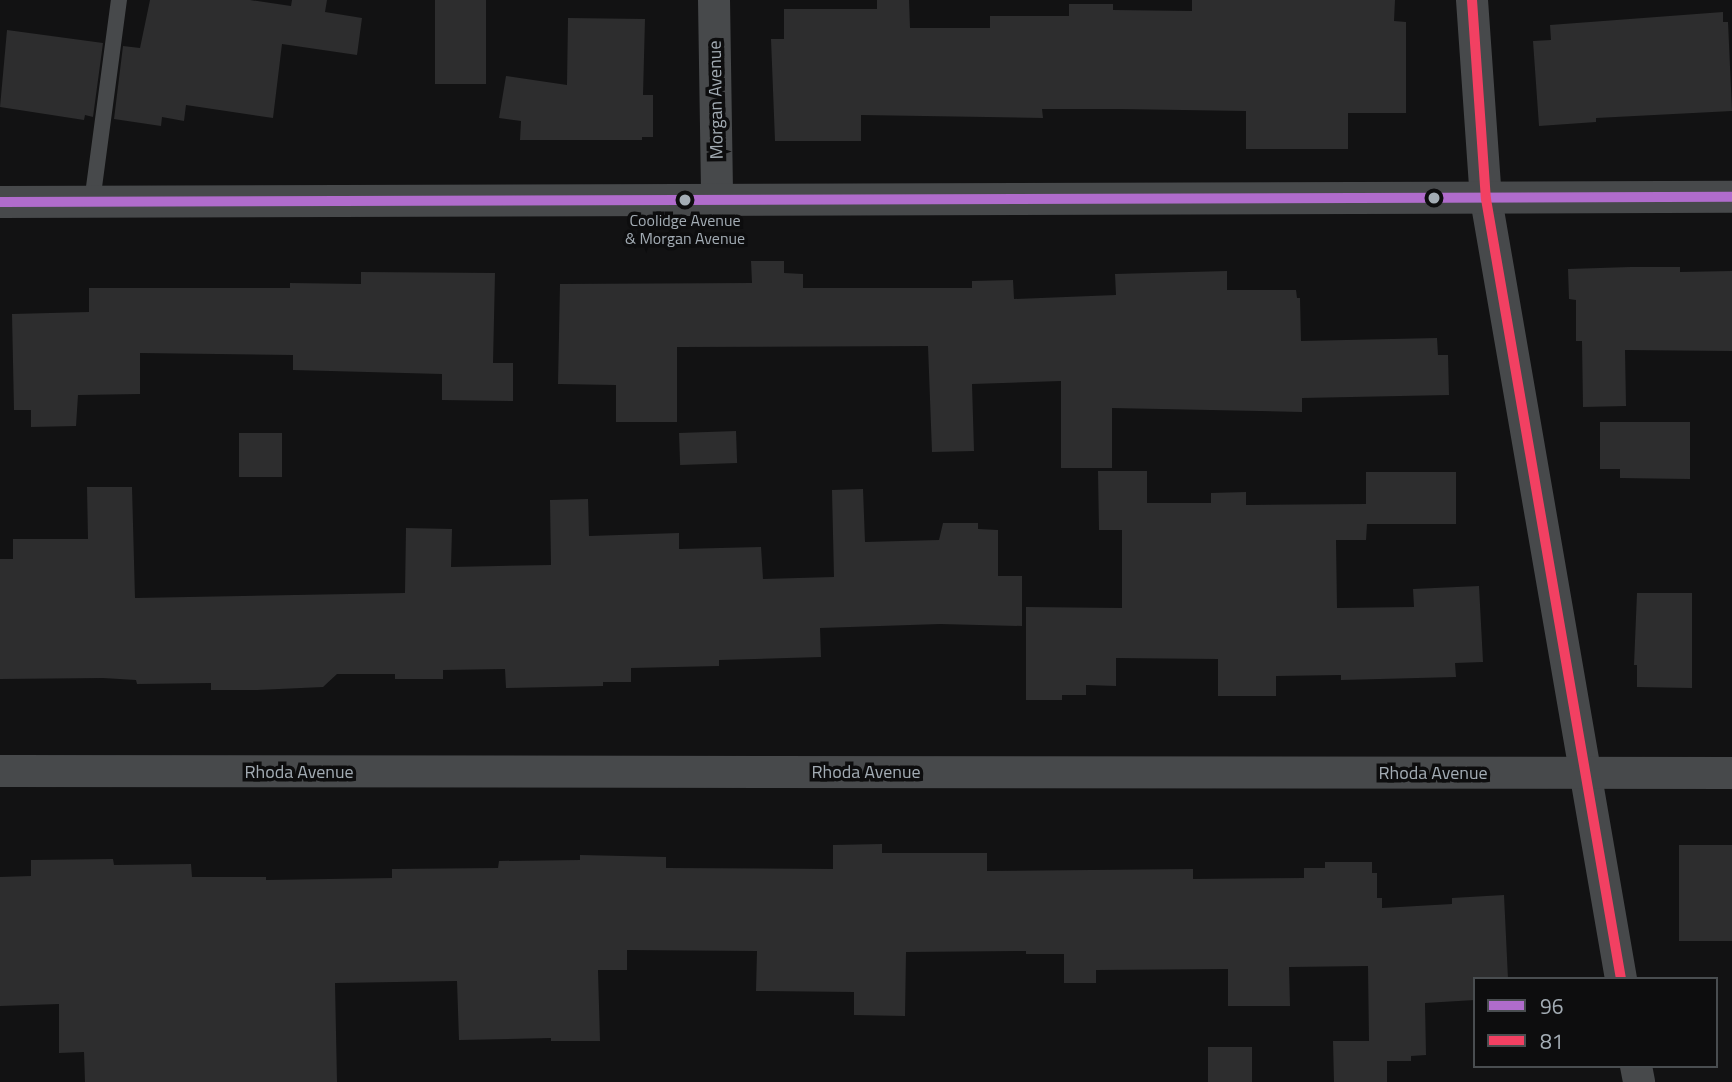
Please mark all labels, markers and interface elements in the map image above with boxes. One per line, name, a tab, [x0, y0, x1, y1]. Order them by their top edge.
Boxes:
street label: Morgan Avenue	[704, 40, 728, 160]
unlabelled marker	[1427, 191, 1441, 205]
marker: Coolidge Avenue & Morgan Avenue	[678, 193, 692, 207]
place label: Coolidge Avenue & Morgan Avenue	[625, 210, 745, 248]
street label: Rhoda Avenue	[244, 761, 354, 783]
street label: Rhoda Avenue	[811, 761, 921, 783]
street label: Rhoda Avenue	[1378, 762, 1488, 784]
legend	[1473, 977, 1718, 1068]
text: 96	[1540, 990, 1564, 1022]
text: 81	[1540, 1025, 1564, 1057]

